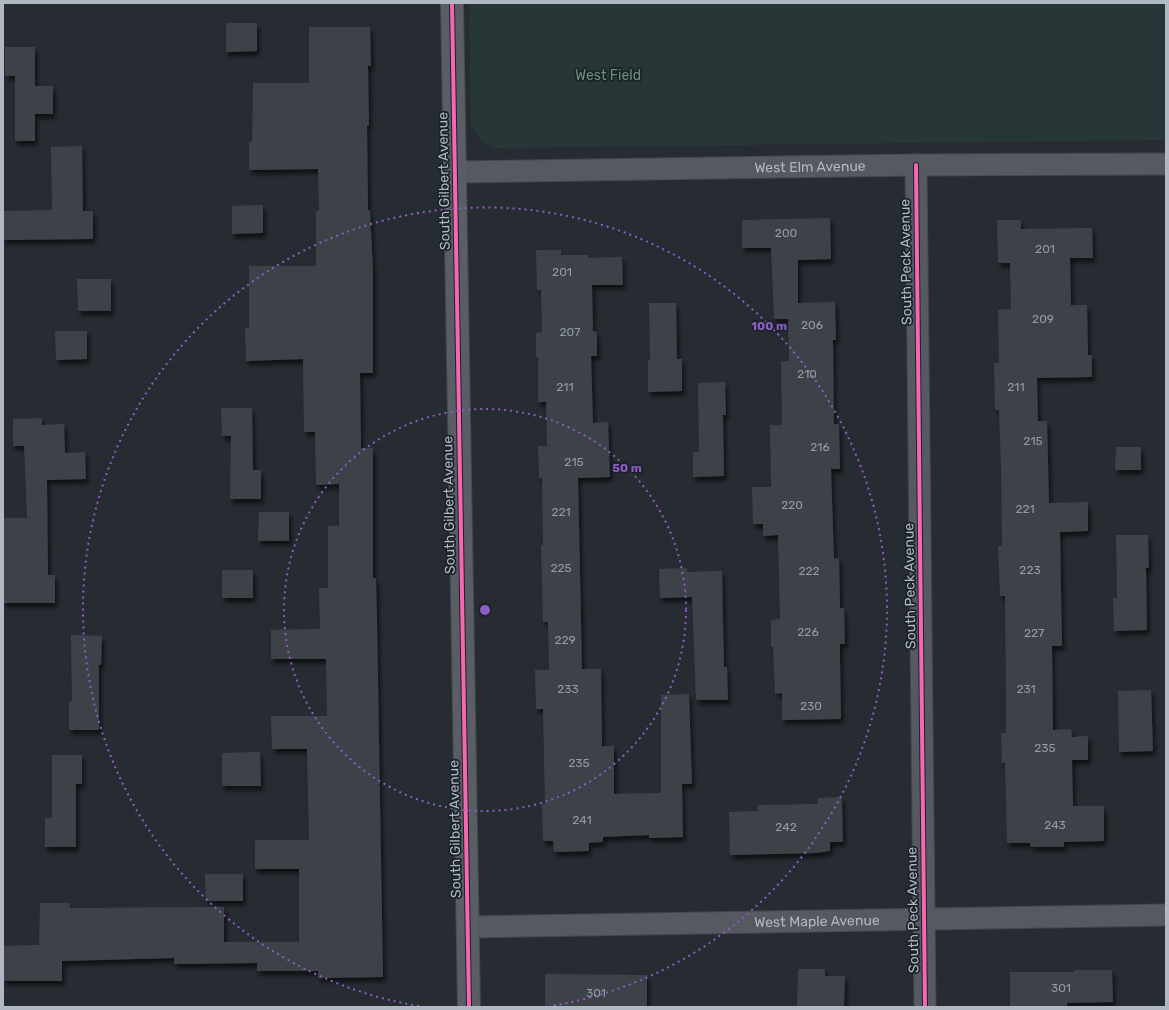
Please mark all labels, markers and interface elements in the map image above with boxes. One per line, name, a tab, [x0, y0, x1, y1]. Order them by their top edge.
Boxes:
park label: West Field	[575, 67, 641, 84]
street label: South Gilbert Avenue	[434, 112, 454, 250]
street label: West Elm Avenue	[754, 157, 866, 176]
street label: South Peck Avenue	[896, 199, 916, 325]
house number: 200	[775, 226, 797, 240]
house number: 201	[1035, 242, 1055, 256]
house number: 201	[552, 265, 572, 279]
house number: 209	[1032, 312, 1054, 326]
house number: 206	[801, 318, 823, 332]
text: 100 m	[751, 319, 787, 333]
house number: 207	[560, 325, 580, 339]
house number: 210	[797, 367, 817, 381]
house number: 211	[556, 380, 574, 394]
house number: 211	[1007, 380, 1025, 394]
house number: 215	[1023, 434, 1043, 448]
street label: South Gilbert Avenue	[439, 436, 459, 574]
house number: 216	[810, 440, 830, 454]
house number: 215	[564, 455, 584, 469]
text: 50 m	[612, 461, 642, 475]
house number: 220	[781, 498, 803, 512]
house number: 221	[1015, 502, 1035, 516]
house number: 221	[551, 505, 571, 519]
street label: South Peck Avenue	[900, 523, 920, 649]
house number: 225	[550, 561, 572, 575]
house number: 223	[1019, 563, 1041, 577]
house number: 222	[798, 564, 820, 578]
centre of rings	[478, 603, 492, 617]
house number: 226	[797, 625, 819, 639]
house number: 227	[1024, 626, 1044, 640]
house number: 229	[554, 633, 576, 647]
house number: 233	[557, 682, 579, 696]
house number: 231	[1016, 682, 1036, 696]
house number: 230	[800, 699, 822, 713]
house number: 235	[1034, 741, 1056, 755]
house number: 235	[568, 756, 590, 770]
street label: South Gilbert Avenue	[445, 760, 465, 898]
house number: 241	[572, 813, 592, 827]
house number: 243	[1044, 818, 1066, 832]
house number: 242	[775, 820, 797, 834]
street label: South Peck Avenue	[903, 847, 923, 973]
street label: West Maple Avenue	[754, 911, 880, 931]
house number: 301	[1051, 981, 1071, 995]
house number: 301	[586, 986, 606, 1000]

